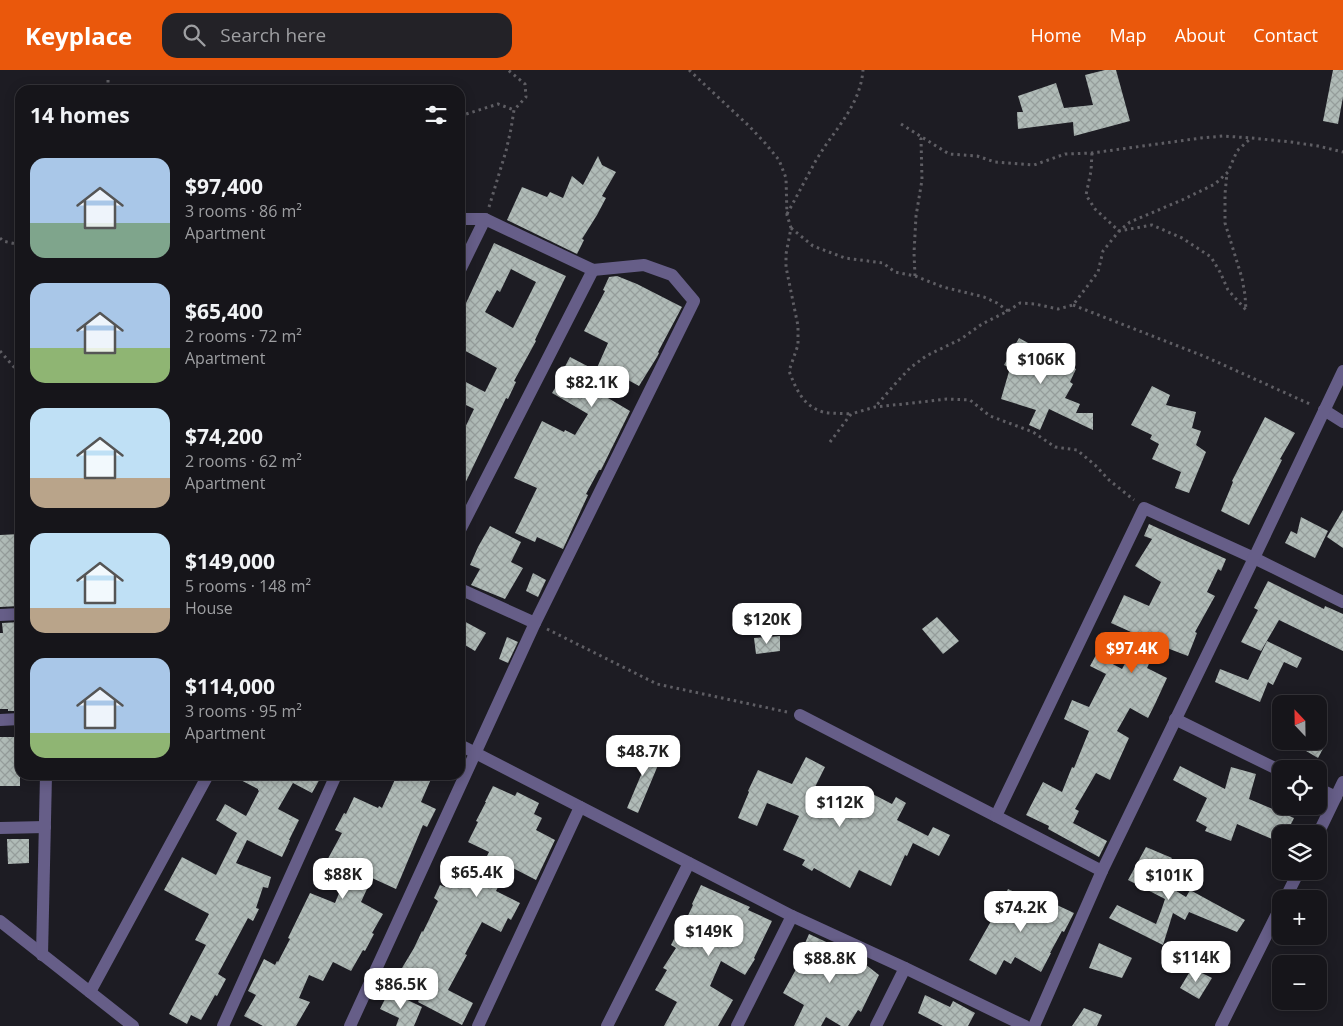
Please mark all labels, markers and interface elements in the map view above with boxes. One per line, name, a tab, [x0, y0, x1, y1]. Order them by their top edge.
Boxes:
search box	[162, 13, 512, 58]
text: Keyplace	[25, 19, 132, 52]
icon: search	[180, 21, 208, 49]
text: Search here	[220, 22, 326, 48]
text: Home	[1031, 23, 1081, 47]
text: Map	[1109, 23, 1147, 47]
text: About	[1175, 23, 1225, 47]
text: Contact	[1253, 23, 1318, 47]
text: 14 homes	[30, 101, 130, 129]
icon: filters	[422, 101, 450, 129]
text: $97,400	[185, 172, 263, 200]
icon: home	[70, 178, 130, 238]
text: 3 rooms · 86 m²	[185, 200, 302, 222]
text: Apartment	[185, 222, 265, 244]
text: $65,400	[185, 297, 263, 325]
icon: home	[70, 303, 130, 363]
text: 2 rooms · 72 m²	[185, 325, 302, 347]
pin: $106K	[1006, 342, 1076, 385]
text: Apartment	[185, 347, 265, 369]
text: $106K	[1017, 348, 1065, 370]
pin: $82.1K	[551, 366, 633, 408]
text: $82.1K	[566, 371, 618, 393]
text: $74,200	[185, 422, 263, 450]
icon: home	[70, 428, 130, 488]
text: 2 rooms · 62 m²	[185, 450, 302, 472]
text: Apartment	[185, 472, 265, 494]
text: $149,000	[185, 547, 275, 575]
icon: home	[70, 553, 130, 613]
text: 5 rooms · 148 m²	[185, 575, 311, 597]
text: House	[185, 597, 233, 619]
pin: $120K	[732, 602, 802, 645]
text: $120K	[743, 608, 791, 630]
pin: $97.4K	[1091, 632, 1173, 674]
text: $97.4K	[1106, 637, 1158, 659]
text: $114,000	[185, 672, 275, 700]
icon: home	[70, 678, 130, 738]
north arrow	[1272, 695, 1328, 750]
map controls	[1272, 695, 1327, 1010]
text: 3 rooms · 95 m²	[185, 700, 302, 722]
text: Apartment	[185, 722, 265, 744]
pin: $48.7K	[602, 734, 684, 777]
text: $48.7K	[617, 740, 669, 762]
button: locate	[1272, 760, 1327, 815]
pin: $112K	[805, 786, 875, 828]
text: $112K	[816, 791, 864, 813]
button: layers	[1272, 825, 1327, 880]
pin: $65.4K	[436, 856, 518, 898]
pin: $88K	[313, 858, 373, 900]
pin: $101K	[1134, 858, 1204, 901]
text: $65.4K	[451, 861, 503, 883]
text: $88K	[324, 863, 362, 885]
text: $101K	[1145, 864, 1193, 886]
pin: $74.2K	[980, 890, 1062, 933]
button: +	[1272, 890, 1327, 945]
text: $74.2K	[995, 896, 1047, 918]
pin: $149K	[674, 914, 744, 957]
text: $149K	[685, 920, 733, 942]
pin: $114K	[1161, 940, 1231, 983]
pin: $88.8K	[789, 942, 871, 984]
text: $114K	[1172, 946, 1220, 968]
text: $88.8K	[804, 947, 856, 969]
button: −	[1272, 955, 1327, 1010]
pin: $86.5K	[360, 968, 442, 1010]
text: $86.5K	[375, 973, 427, 995]

